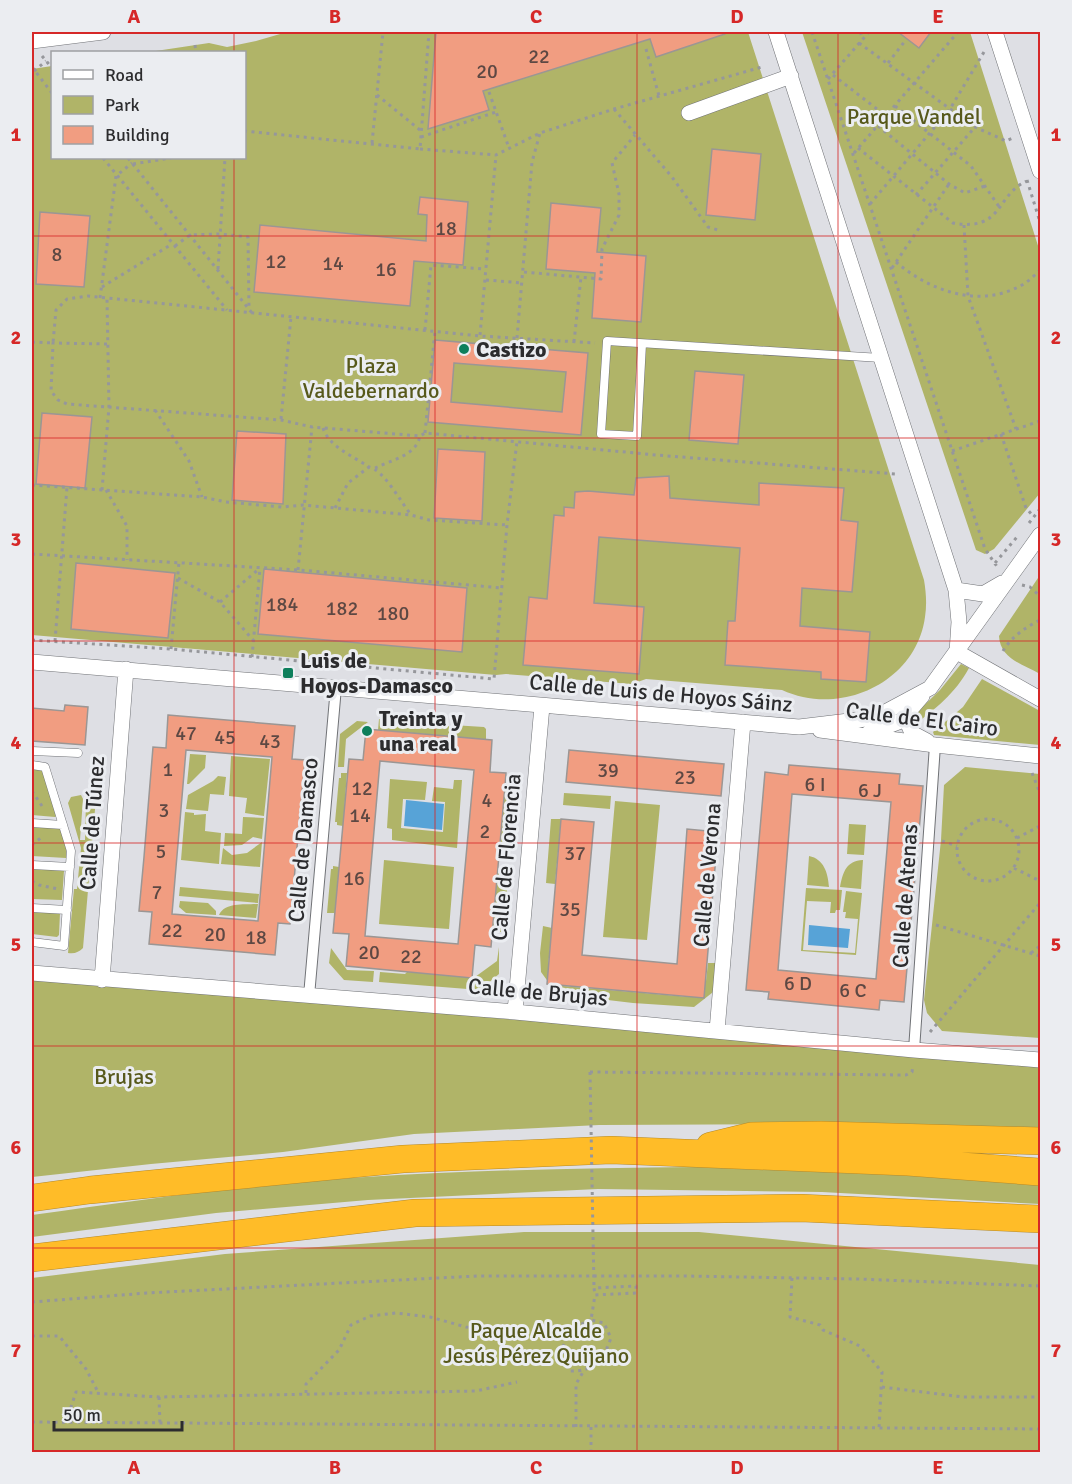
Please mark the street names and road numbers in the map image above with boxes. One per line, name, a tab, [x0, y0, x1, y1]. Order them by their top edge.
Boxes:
street label: Calle de Luis de Hoyos Sáinz	[528, 668, 794, 718]
street label: Calle de El Cairo	[844, 696, 1000, 742]
street label: Calle de Túnez	[74, 755, 110, 891]
street label: Calle de Damasco	[282, 756, 324, 924]
street label: Calle de Florencia	[485, 772, 527, 942]
street label: Calle de Verona	[687, 802, 727, 948]
street label: Calle de Atenas	[886, 823, 924, 969]
street label: Calle de Brujas	[467, 972, 609, 1012]

